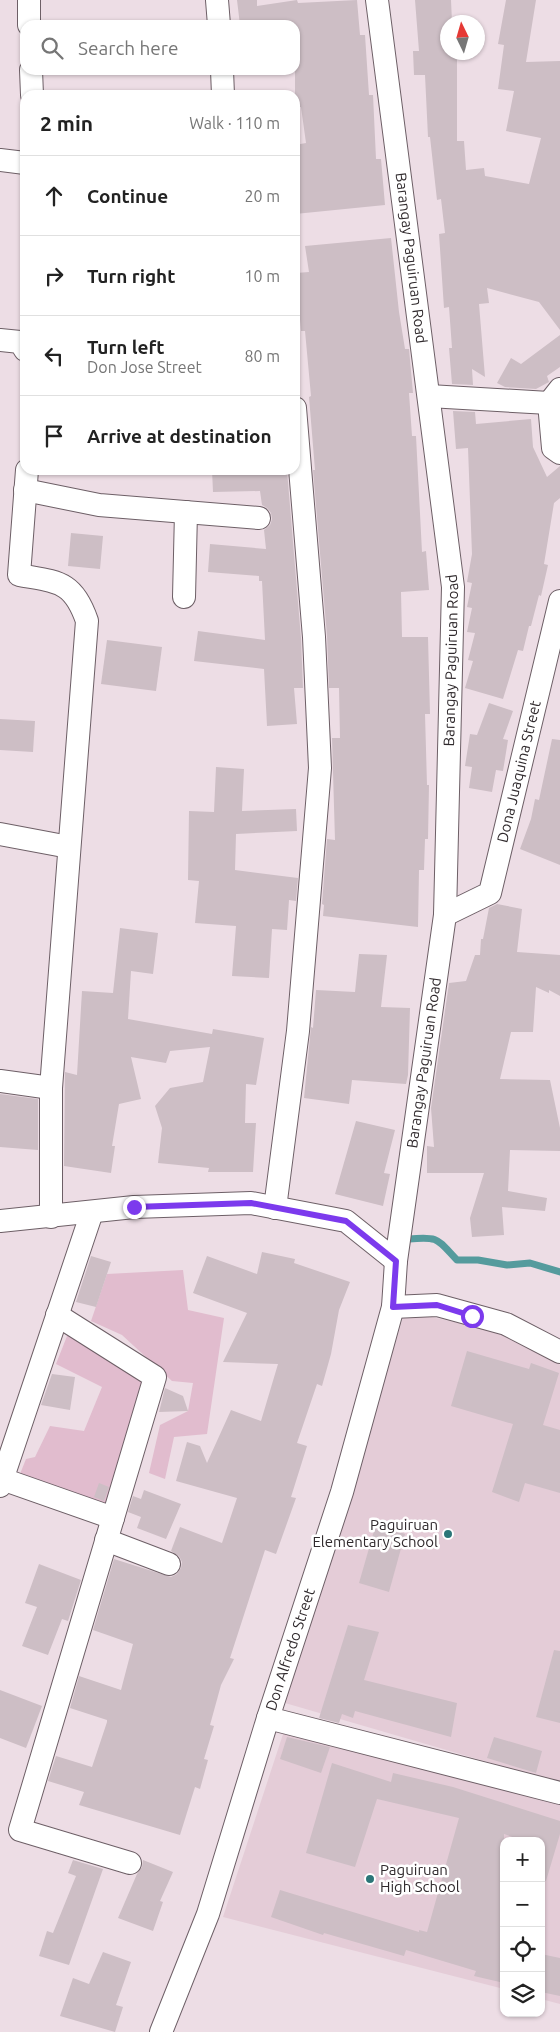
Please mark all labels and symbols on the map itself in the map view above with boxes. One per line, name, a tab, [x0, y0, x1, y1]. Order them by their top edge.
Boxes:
north arrow	[440, 15, 485, 60]
street label: Barangay Paguiruan Road	[393, 171, 430, 344]
street label: Barangay Paguiruan Road	[440, 573, 461, 747]
street label: Dona Juaquina Street	[493, 699, 544, 844]
street label: Barangay Paguiruan Road	[403, 976, 444, 1149]
route end	[123, 1196, 146, 1219]
route start	[461, 1305, 484, 1328]
place label: Paguiruan Elementary School	[312, 1516, 438, 1550]
marker: Paguiruan Elementary School	[442, 1528, 454, 1540]
street label: Don Alfredo Street	[262, 1586, 318, 1713]
place label: Paguiruan High School	[380, 1861, 460, 1895]
marker: Paguiruan High School	[364, 1873, 376, 1885]

